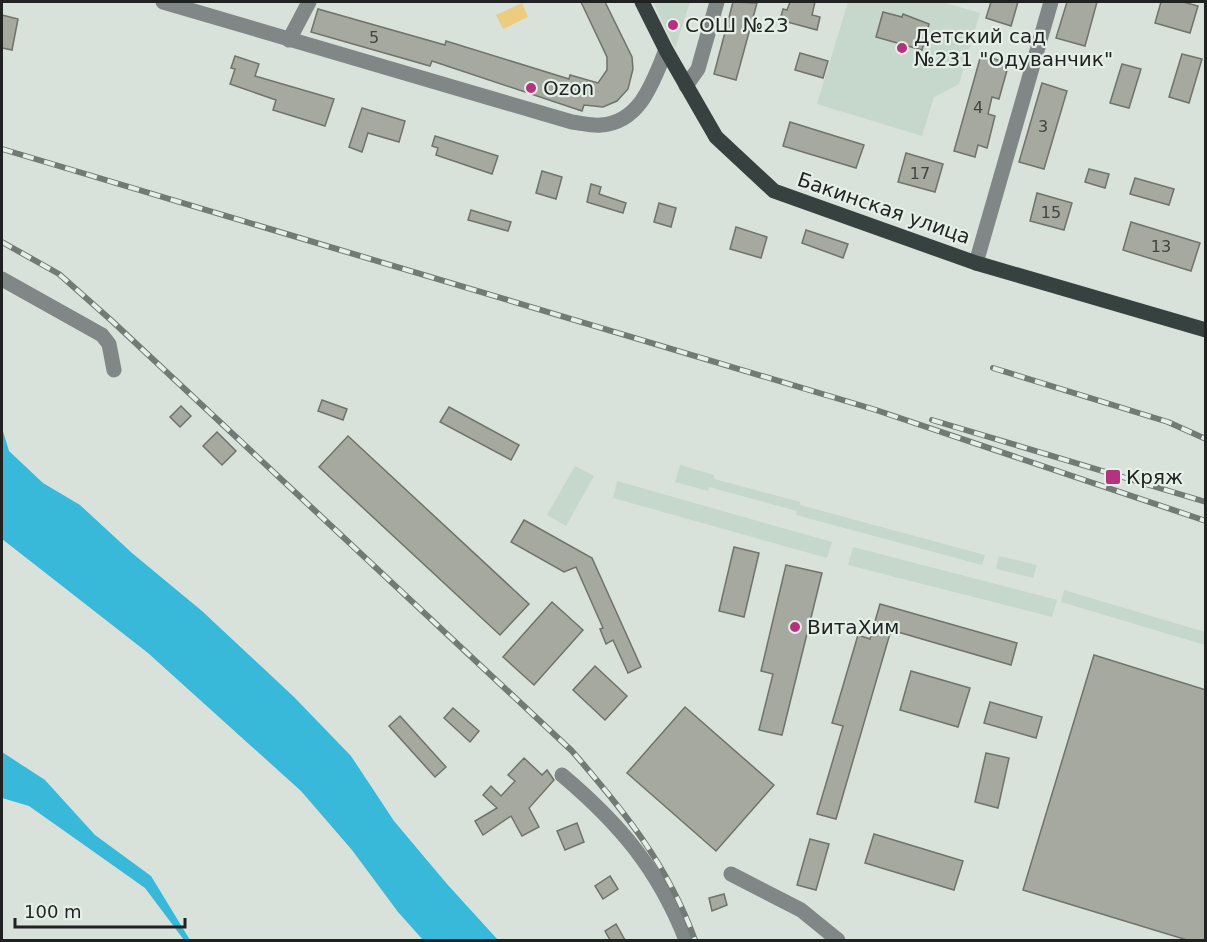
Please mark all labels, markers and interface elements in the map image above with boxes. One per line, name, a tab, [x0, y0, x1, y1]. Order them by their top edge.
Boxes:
place label: СОШ №23	[685, 13, 789, 37]
marker: СОШ №23	[666, 18, 680, 32]
place label: Детский сад №231 "Одуванчик"	[914, 24, 1113, 71]
house number: 5	[369, 28, 379, 47]
marker: Детский сад №231 "Одуванчик"	[895, 41, 909, 55]
place label: Ozon	[543, 76, 594, 100]
marker: Ozon	[524, 81, 538, 95]
house number: 4	[973, 98, 983, 117]
house number: 3	[1038, 117, 1048, 136]
house number: 17	[910, 164, 930, 183]
street label: Бакинская улица	[794, 167, 974, 249]
house number: 15	[1041, 203, 1061, 222]
house number: 13	[1151, 237, 1171, 256]
place label: Кряж	[1126, 465, 1183, 489]
marker: Кряж	[1104, 468, 1122, 486]
place label: ВитаХим	[807, 615, 899, 639]
marker: ВитаХим	[788, 620, 802, 634]
scale bar	[15, 891, 184, 929]
text: 100 m	[24, 901, 82, 922]

